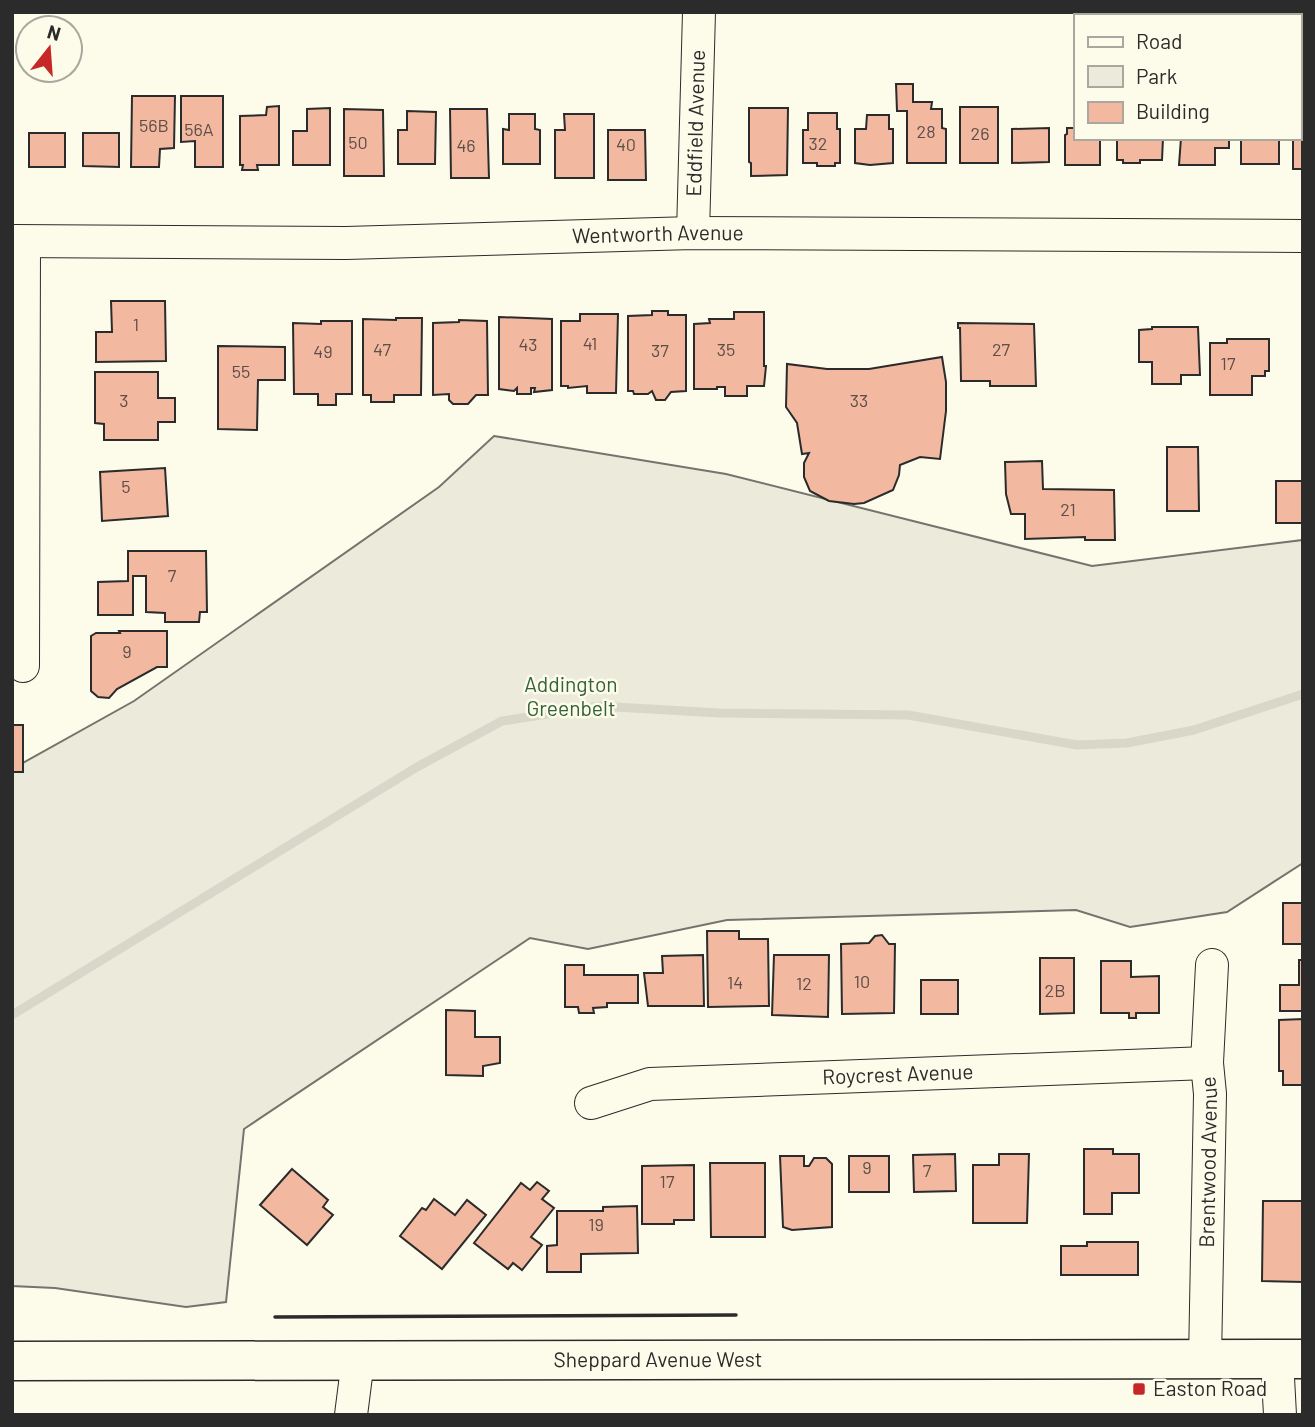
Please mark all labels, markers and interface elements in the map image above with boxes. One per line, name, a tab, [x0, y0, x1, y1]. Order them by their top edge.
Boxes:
north arrow	[14, 14, 84, 84]
legend	[1074, 14, 1301, 140]
text: N	[45, 19, 64, 45]
text: Road	[1136, 28, 1182, 53]
street label: Eddfield Avenue	[680, 49, 709, 197]
text: Park	[1136, 63, 1177, 88]
text: Building	[1136, 98, 1210, 123]
house number: 56B	[139, 114, 169, 136]
house number: 56A	[184, 118, 214, 140]
house number: 28	[916, 120, 936, 142]
house number: 26	[971, 122, 989, 144]
house number: 50	[348, 131, 368, 153]
house number: 32	[809, 132, 827, 154]
house number: 40	[616, 133, 636, 155]
house number: 46	[456, 134, 476, 156]
street label: Wentworth Avenue	[572, 219, 744, 247]
house number: 1	[133, 313, 139, 335]
house number: 41	[583, 332, 597, 354]
house number: 43	[518, 333, 538, 355]
house number: 47	[373, 338, 391, 360]
house number: 35	[717, 338, 735, 360]
house number: 27	[992, 338, 1011, 360]
house number: 37	[651, 339, 669, 361]
house number: 49	[313, 340, 333, 362]
house number: 17	[1221, 352, 1236, 374]
house number: 55	[232, 360, 250, 382]
house number: 3	[119, 389, 129, 411]
house number: 33	[850, 389, 868, 411]
house number: 5	[121, 475, 131, 497]
house number: 21	[1060, 498, 1076, 520]
house number: 7	[168, 564, 177, 586]
house number: 9	[122, 640, 132, 662]
park label: Addington Greenbelt	[524, 671, 618, 720]
house number: 10	[854, 970, 870, 992]
house number: 14	[727, 971, 743, 993]
house number: 12	[796, 972, 812, 994]
house number: 2B	[1045, 979, 1065, 1001]
street label: Roycrest Avenue	[822, 1058, 974, 1089]
street label: Brentwood Avenue	[1193, 1076, 1221, 1248]
house number: 9	[862, 1156, 872, 1178]
house number: 7	[923, 1159, 932, 1181]
house number: 17	[660, 1170, 675, 1192]
house number: 19	[588, 1213, 604, 1235]
street label: Sheppard Avenue West	[553, 1346, 763, 1371]
place label: Easton Road	[1153, 1375, 1267, 1400]
marker: Easton Road	[1131, 1381, 1147, 1397]

